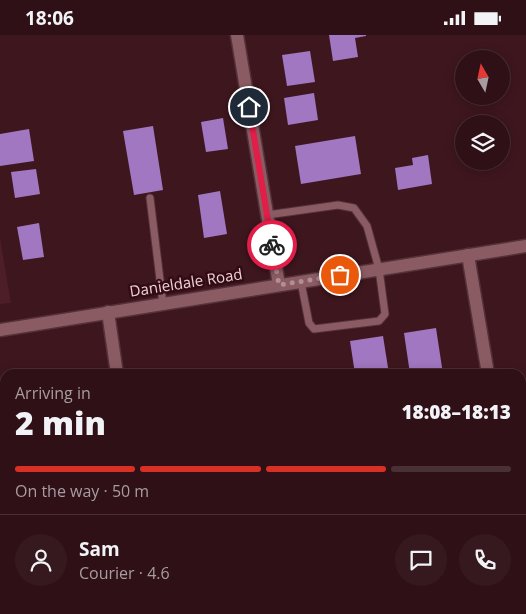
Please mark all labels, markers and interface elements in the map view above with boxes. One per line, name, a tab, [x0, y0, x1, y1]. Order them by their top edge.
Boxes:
text: 18:06	[25, 5, 74, 31]
north arrow	[455, 50, 510, 105]
map controls	[455, 50, 510, 170]
pin	[228, 86, 270, 128]
icon: home	[235, 93, 263, 121]
button: layers	[455, 115, 510, 170]
courier	[247, 220, 297, 270]
icon: bike	[258, 231, 286, 259]
pin	[319, 254, 361, 296]
icon: bag	[326, 261, 354, 289]
street label: Danieldale Road	[128, 263, 244, 301]
text: Arriving in	[15, 382, 91, 404]
text: 18:08–18:13	[401, 399, 511, 425]
text: 2 min	[15, 401, 106, 444]
text: On the way · 50 m	[15, 480, 149, 502]
button: person	[15, 534, 67, 586]
button: chat	[395, 534, 447, 586]
button: phone	[459, 534, 511, 586]
text: Sam	[79, 536, 120, 562]
text: Courier · 4.6	[79, 562, 170, 584]

